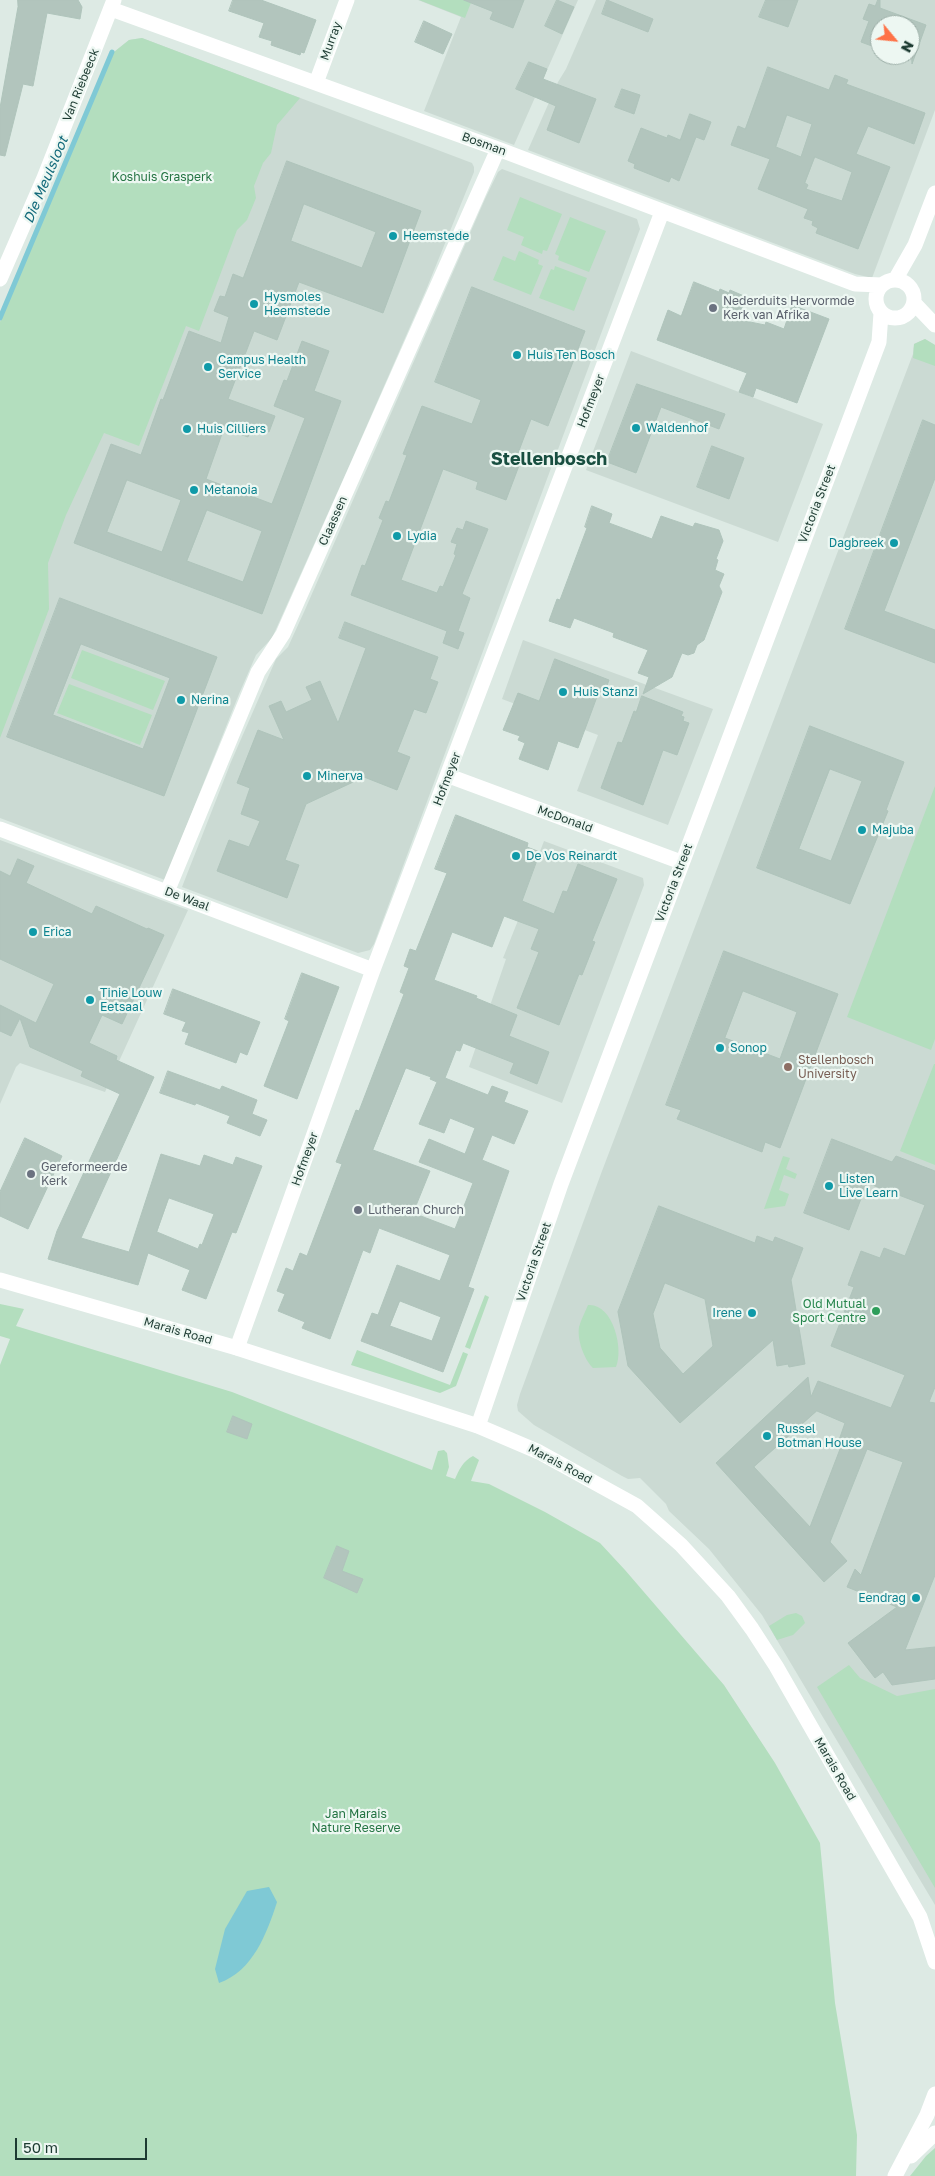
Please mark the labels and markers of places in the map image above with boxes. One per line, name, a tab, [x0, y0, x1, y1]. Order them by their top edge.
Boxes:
place label: Heemstede	[403, 229, 469, 243]
marker: Heemstede	[387, 230, 399, 242]
place label: Hysmoles Heemstede	[264, 290, 330, 318]
place label: Nederduits Hervormde Kerk van Afrika	[723, 294, 854, 322]
marker: Hysmoles Heemstede	[248, 298, 260, 310]
marker: Nederduits Hervormde Kerk van Afrika	[707, 302, 719, 314]
place label: Huis Ten Bosch	[527, 348, 615, 362]
marker: Huis Ten Bosch	[511, 349, 523, 361]
place label: Campus Health Service	[218, 353, 306, 381]
marker: Campus Health Service	[202, 361, 214, 373]
place label: Waldenhof	[646, 421, 708, 435]
place label: Huis Cilliers	[197, 422, 266, 436]
marker: Waldenhof	[630, 422, 642, 434]
marker: Huis Cilliers	[181, 423, 193, 435]
place label: Metanoia	[204, 483, 257, 497]
marker: Metanoia	[188, 484, 200, 496]
place label: Lydia	[407, 529, 437, 543]
marker: Lydia	[391, 530, 403, 542]
place label: Dagbreek	[829, 536, 884, 550]
marker: Dagbreek	[888, 537, 900, 549]
place label: Huis Stanzi	[573, 685, 638, 699]
marker: Huis Stanzi	[557, 686, 569, 698]
place label: Nerina	[191, 693, 229, 707]
marker: Nerina	[175, 694, 187, 706]
place label: Minerva	[317, 769, 363, 783]
marker: Minerva	[301, 770, 313, 782]
place label: Majuba	[872, 823, 914, 837]
marker: Majuba	[856, 824, 868, 836]
place label: De Vos Reinardt	[526, 849, 617, 863]
marker: De Vos Reinardt	[510, 850, 522, 862]
place label: Erica	[43, 925, 72, 939]
marker: Erica	[27, 926, 39, 938]
place label: Tinie Louw Eetsaal	[100, 986, 162, 1014]
marker: Tinie Louw Eetsaal	[84, 994, 96, 1006]
place label: Sonop	[730, 1041, 767, 1055]
marker: Sonop	[714, 1042, 726, 1054]
place label: Stellenbosch University	[798, 1053, 874, 1081]
marker: Stellenbosch University	[782, 1061, 794, 1073]
place label: Gereformeerde Kerk	[41, 1160, 127, 1188]
marker: Gereformeerde Kerk	[25, 1168, 37, 1180]
place label: Listen Live Learn	[839, 1172, 898, 1200]
marker: Listen Live Learn	[823, 1180, 835, 1192]
place label: Lutheran Church	[368, 1203, 464, 1217]
marker: Lutheran Church	[352, 1204, 364, 1216]
place label: Old Mutual Sport Centre	[792, 1297, 866, 1325]
marker: Old Mutual Sport Centre	[870, 1305, 882, 1317]
place label: Irene	[712, 1306, 742, 1320]
marker: Irene	[746, 1307, 758, 1319]
place label: Russel Botman House	[777, 1422, 862, 1450]
marker: Russel Botman House	[761, 1430, 773, 1442]
place label: Eendrag	[858, 1591, 906, 1605]
marker: Eendrag	[910, 1592, 922, 1604]

